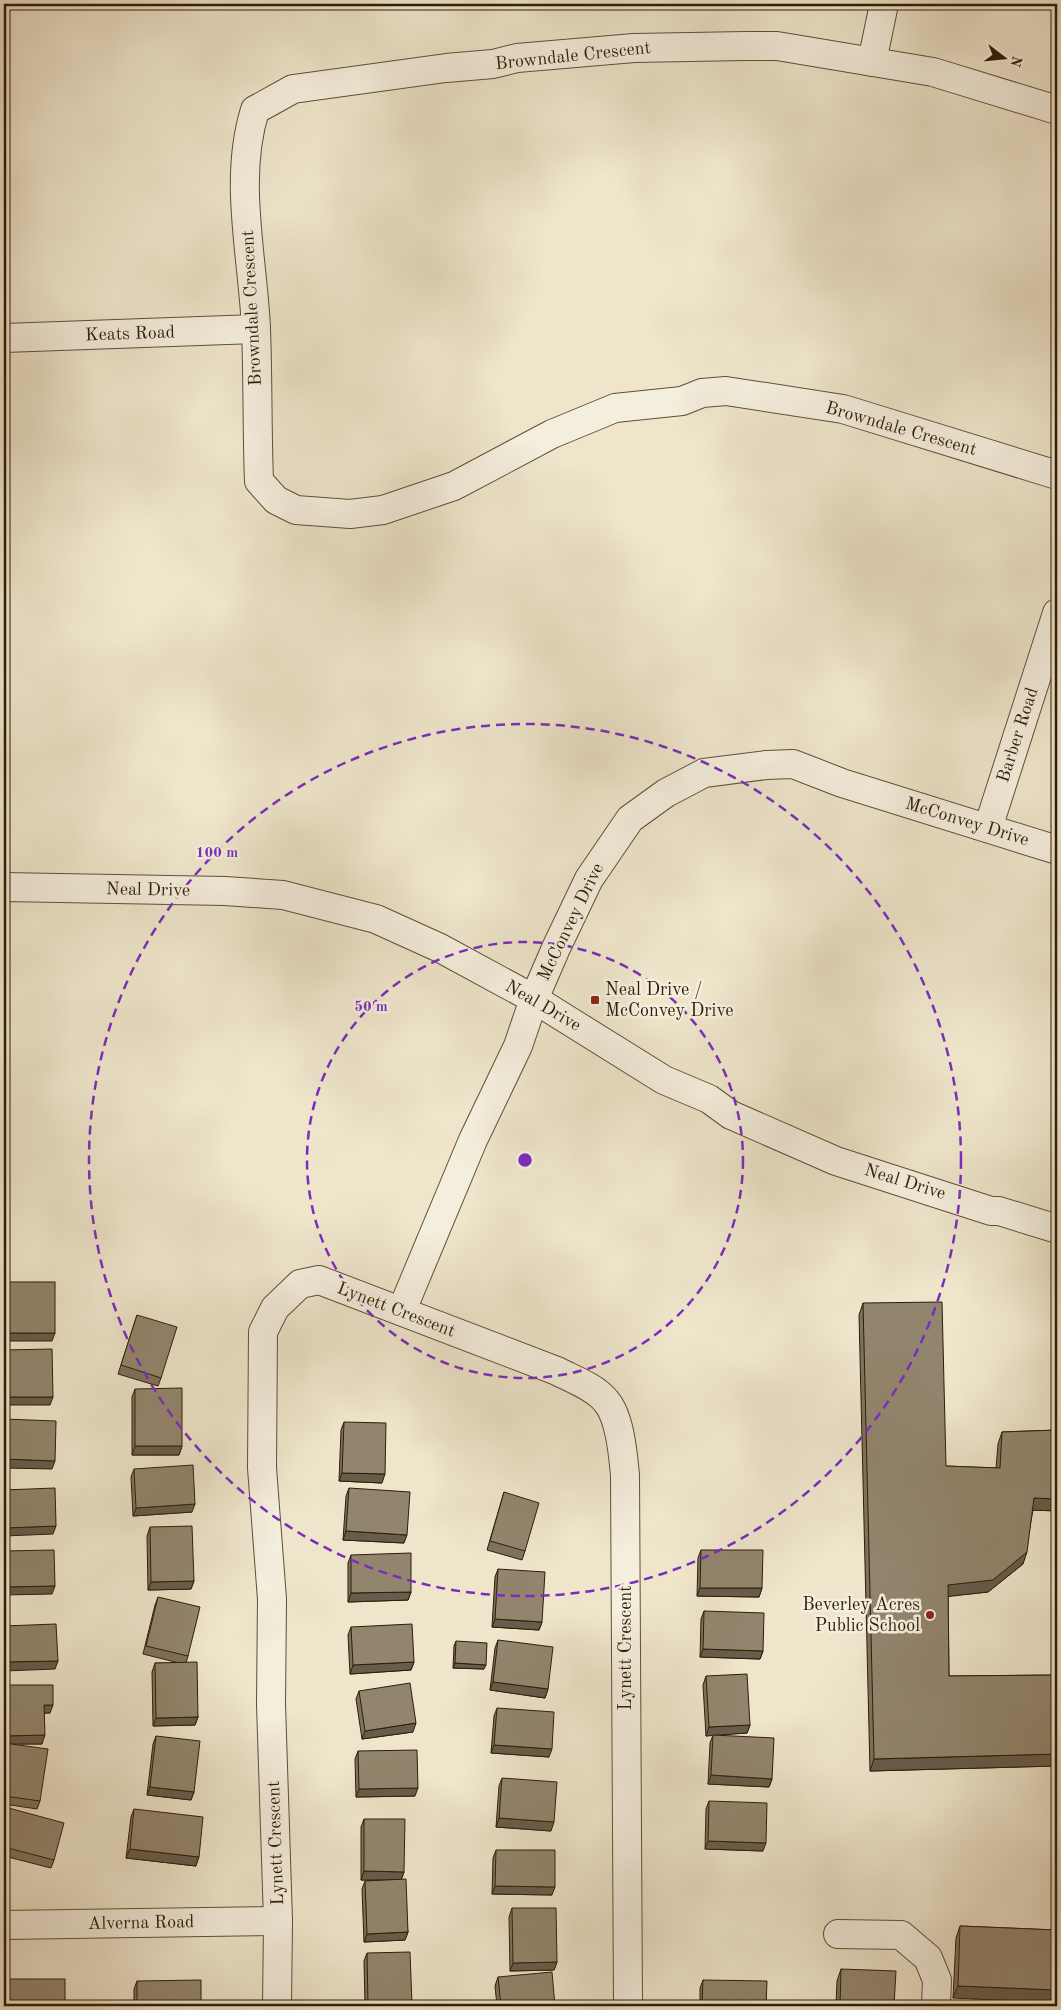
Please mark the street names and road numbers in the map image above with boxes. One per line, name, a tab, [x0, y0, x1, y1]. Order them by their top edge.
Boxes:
street label: Browndale Crescent	[494, 39, 652, 73]
street label: Browndale Crescent	[239, 229, 265, 387]
street label: Keats Road	[85, 323, 175, 345]
street label: Browndale Crescent	[823, 399, 979, 459]
street label: Barber Road	[994, 685, 1042, 785]
street label: McConvey Drive	[903, 795, 1031, 849]
street label: McConvey Drive	[535, 860, 607, 984]
street label: Neal Drive	[106, 880, 190, 900]
street label: Neal Drive	[502, 977, 584, 1035]
street label: Neal Drive	[862, 1161, 948, 1203]
street label: Lynett Crescent	[334, 1279, 458, 1341]
street label: Lynett Crescent	[617, 1586, 635, 1710]
street label: Lynett Crescent	[265, 1780, 287, 1906]
street label: Alverna Road	[87, 1913, 195, 1933]

